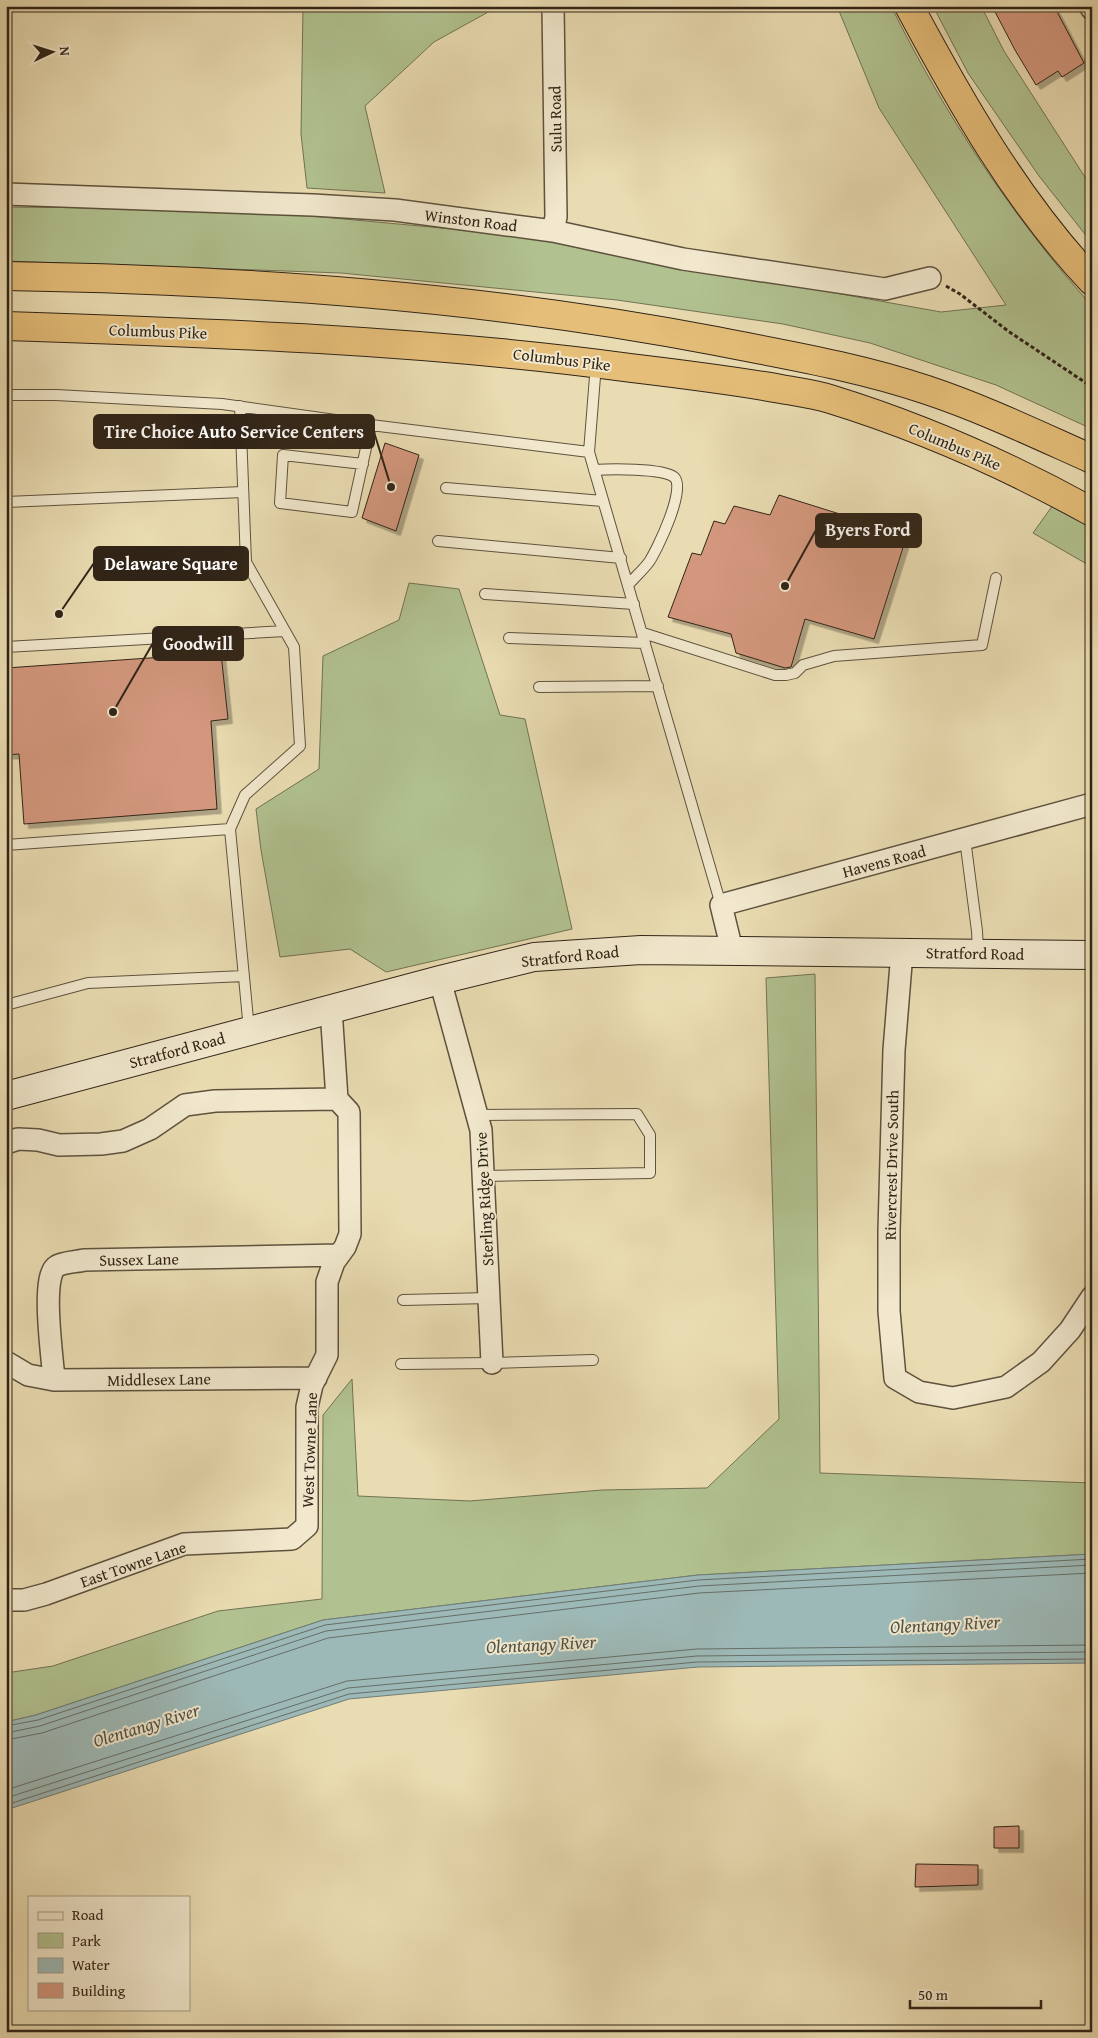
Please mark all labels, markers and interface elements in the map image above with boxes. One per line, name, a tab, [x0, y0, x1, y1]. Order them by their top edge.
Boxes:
north arrow	[28, 28, 78, 78]
text: N	[55, 46, 75, 57]
street label: Sulu Road	[542, 85, 568, 153]
street label: Winston Road	[423, 202, 519, 238]
street label: Columbus Pike	[108, 317, 208, 345]
street label: Columbus Pike	[512, 341, 612, 377]
callout: Tire Choice Auto Service Centers	[94, 415, 374, 448]
street label: Columbus Pike	[905, 416, 1005, 476]
text: Tire Choice Auto Service Centers	[104, 418, 364, 445]
callout: Byers Ford	[816, 514, 921, 547]
text: Byers Ford	[825, 516, 911, 543]
callout: Delaware Square	[94, 547, 248, 580]
text: Delaware Square	[104, 550, 238, 577]
callout: Goodwill	[153, 627, 243, 660]
text: Goodwill	[163, 630, 233, 657]
street label: Havens Road	[840, 838, 929, 884]
street label: Stratford Road	[520, 939, 621, 973]
street label: Stratford Road	[926, 940, 1025, 966]
street label: Stratford Road	[126, 1026, 228, 1074]
street label: Rivercrest Drive South	[878, 1090, 904, 1240]
street label: Sterling Ridge Drive	[469, 1131, 499, 1267]
street label: Sussex Lane	[99, 1246, 179, 1272]
street label: Middlesex Lane	[107, 1366, 211, 1392]
street label: West Towne Lane	[295, 1392, 323, 1508]
street label: East Towne Lane	[77, 1535, 189, 1593]
water label: Olentangy River	[889, 1608, 1002, 1640]
water label: Olentangy River	[485, 1628, 598, 1660]
water label: Olentangy River	[89, 1696, 204, 1754]
legend	[28, 1896, 190, 2010]
text: Road	[72, 1904, 103, 1925]
text: Park	[72, 1930, 101, 1951]
text: Water	[72, 1954, 110, 1975]
scale bar	[910, 1978, 1042, 2010]
text: Building	[72, 1980, 126, 2001]
text: 50 m	[918, 1984, 949, 2005]

